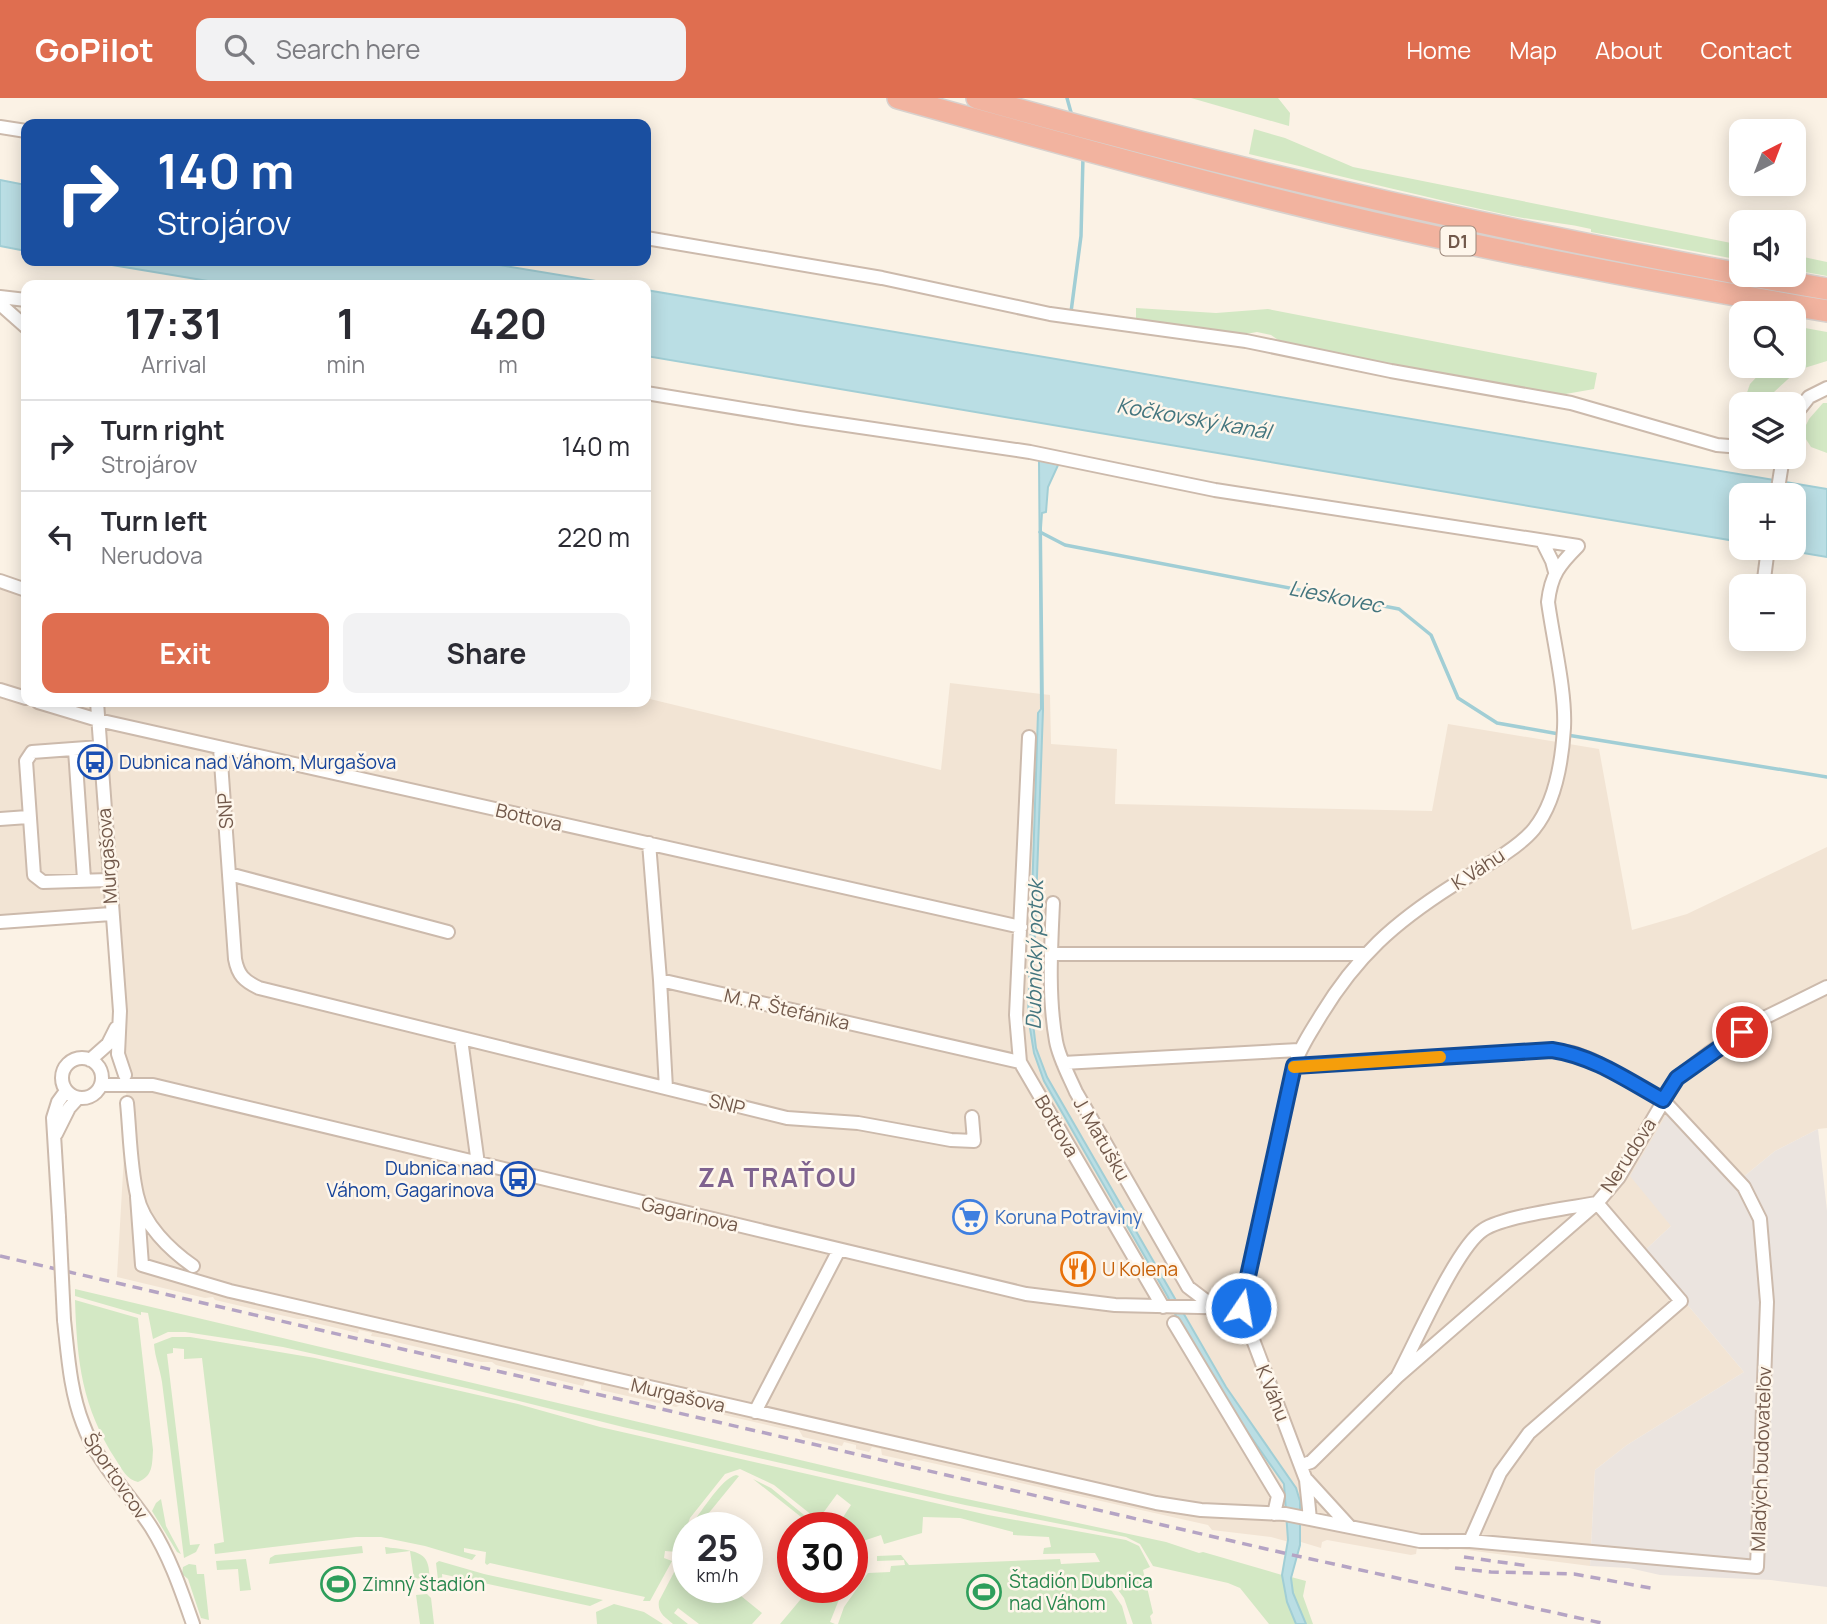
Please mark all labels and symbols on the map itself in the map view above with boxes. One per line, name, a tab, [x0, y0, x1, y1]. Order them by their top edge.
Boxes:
north arrow	[1729, 119, 1806, 196]
road number: D1	[1440, 226, 1476, 256]
water label: Kočkovský kanál	[1115, 391, 1276, 446]
water label: Lieskovec	[1287, 573, 1388, 619]
bus stop icon: Dubnica nad Váhom, Murgašova	[76, 743, 114, 781]
place label: Dubnica nad Váhom, Murgašova	[119, 749, 396, 775]
street label: SNP	[211, 792, 239, 830]
street label: Bottova	[493, 797, 565, 837]
street label: Murgašova	[91, 807, 123, 905]
street label: K Váhu	[1446, 842, 1510, 896]
water label: Dubnický potok	[1019, 877, 1049, 1030]
street label: M. R. Štefánika	[722, 982, 852, 1036]
pin	[1712, 1002, 1772, 1062]
street label: SNP	[706, 1087, 748, 1121]
street label: Bottova	[1029, 1090, 1085, 1162]
street label: J. Matušku	[1068, 1092, 1136, 1186]
street label: Nerudova	[1594, 1113, 1662, 1197]
place label: Dubnica nad Váhom, Gagarinova	[327, 1155, 494, 1203]
district label: ZA TRAŤOU	[698, 1159, 858, 1195]
bus stop icon: Dubnica nad Váhom, Gagarinova	[499, 1160, 537, 1198]
street label: Gagarinova	[639, 1190, 741, 1238]
supermarket icon: Koruna Potraviny	[951, 1198, 989, 1236]
place label: Koruna Potraviny	[995, 1204, 1142, 1230]
restaurant icon: U Kolena	[1059, 1250, 1097, 1288]
place label: U Kolena	[1102, 1256, 1178, 1282]
position arrow	[1204, 1271, 1278, 1345]
street label: K Váhu	[1250, 1361, 1296, 1425]
street label: Mladých budovateľov	[1745, 1365, 1777, 1552]
street label: Murgašova	[628, 1372, 728, 1418]
street label: Športovcov	[77, 1428, 155, 1525]
speed limit sign: 30	[777, 1512, 868, 1603]
sports icon: Zimný štadión	[319, 1565, 357, 1603]
place label: Štadión Dubnica nad Váhom	[1009, 1568, 1153, 1616]
place label: Zimný štadión	[362, 1571, 485, 1597]
sports icon: Štadión Dubnica nad Váhom	[965, 1573, 1003, 1611]

